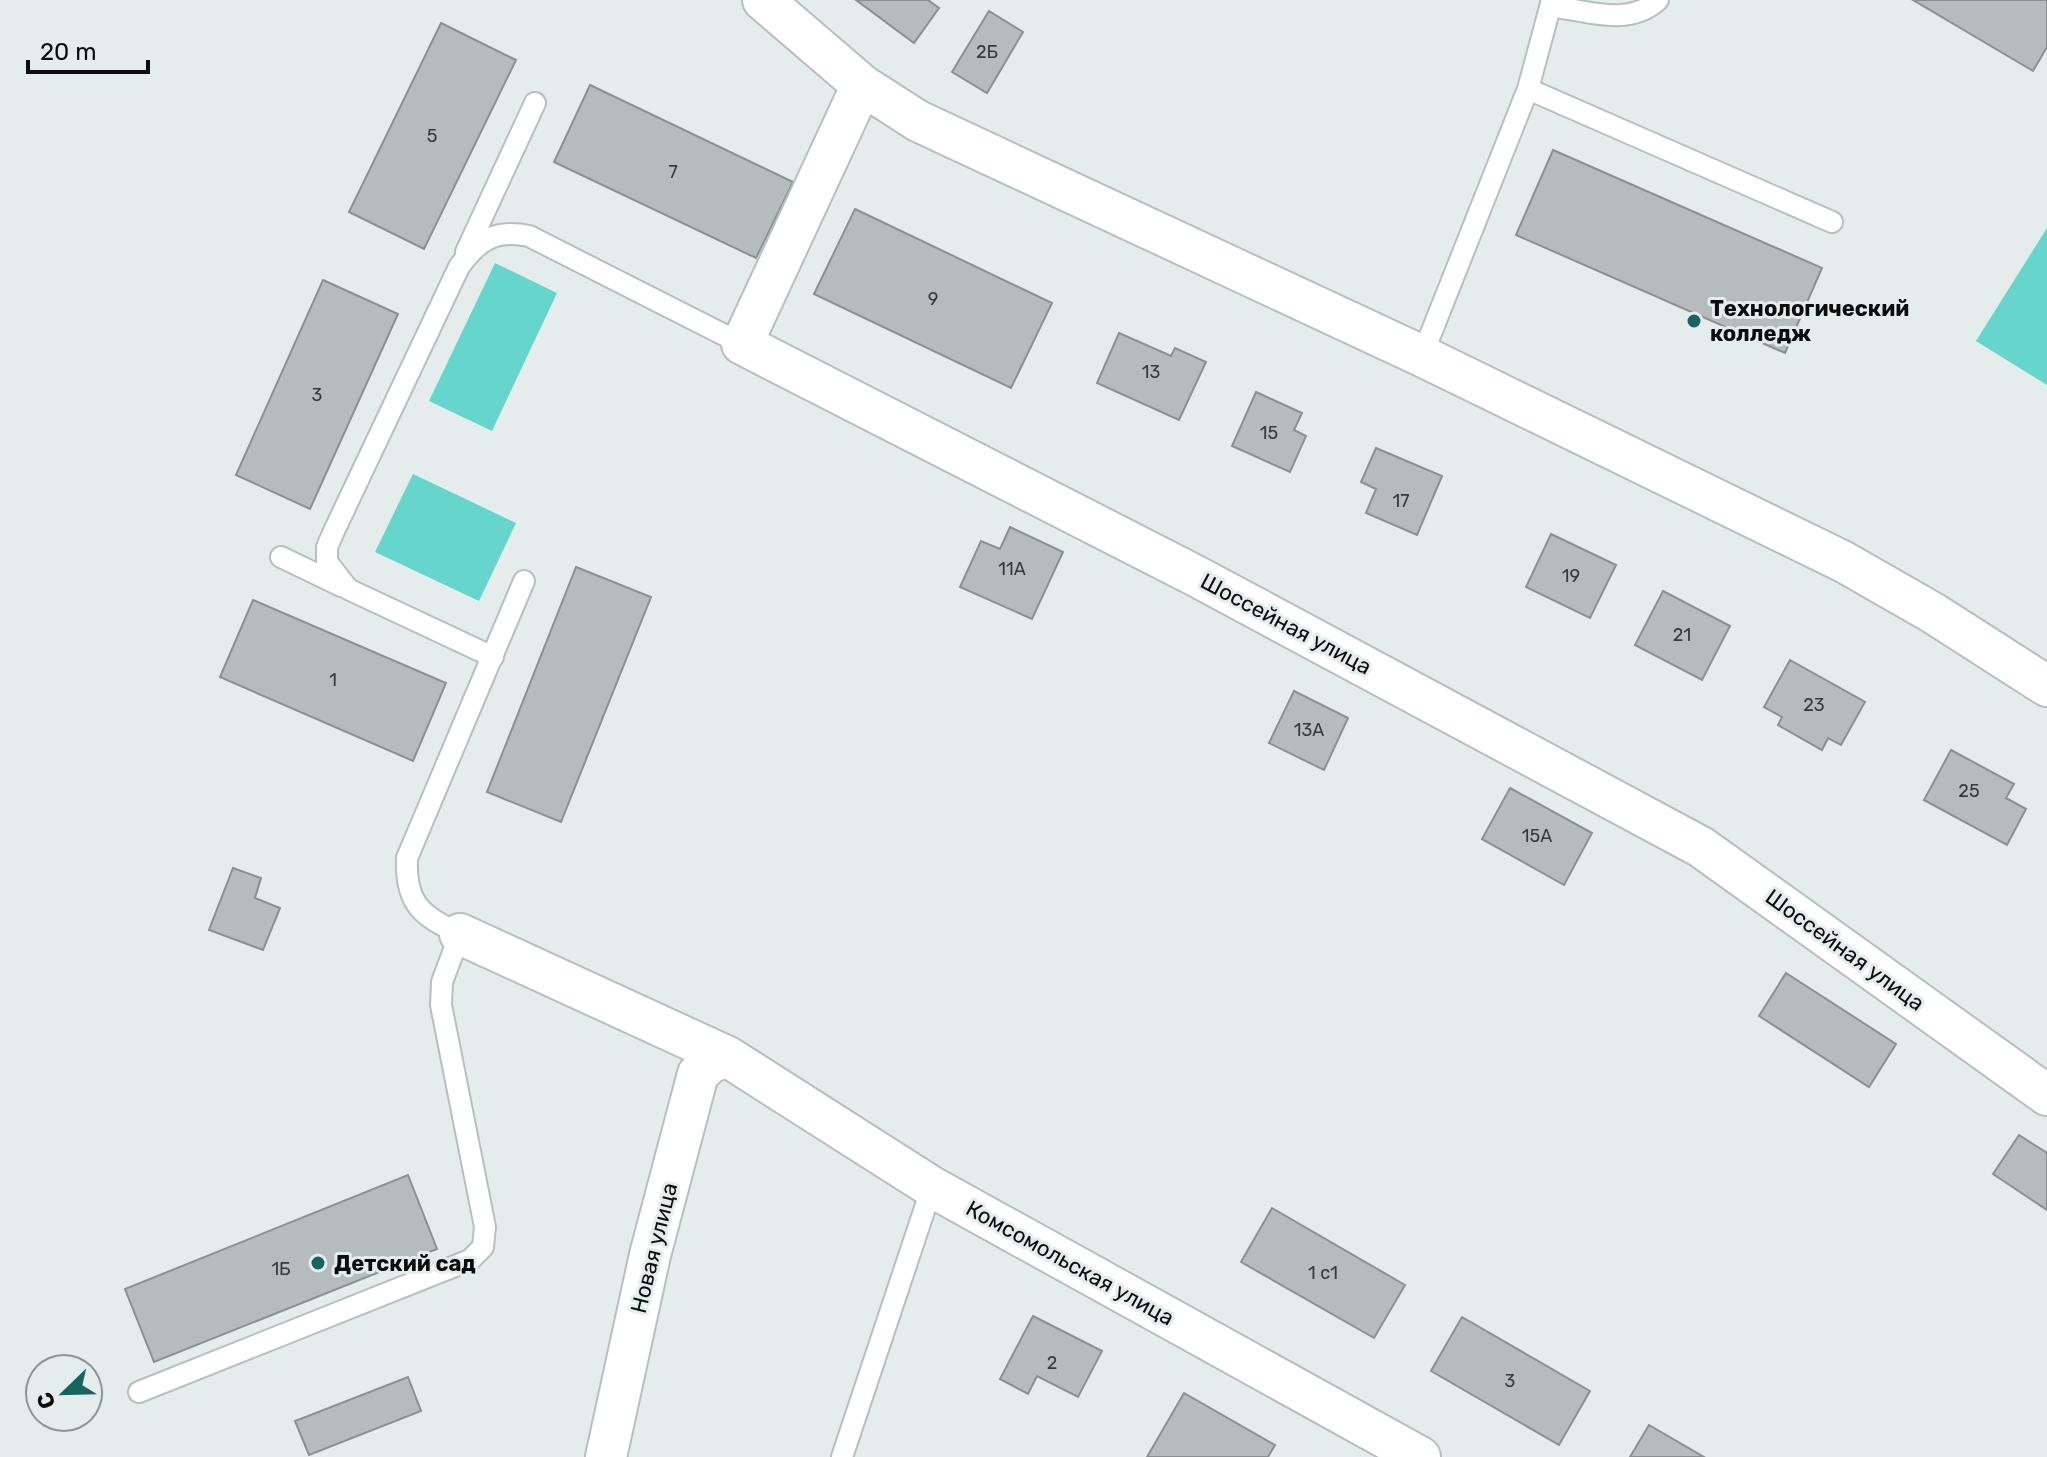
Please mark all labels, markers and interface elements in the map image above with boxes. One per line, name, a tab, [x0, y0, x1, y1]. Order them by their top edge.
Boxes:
scale bar	[28, 24, 148, 74]
text: 20 m	[40, 38, 97, 66]
house number: 2Б	[976, 41, 998, 63]
house number: 5	[427, 125, 437, 147]
house number: 7	[668, 161, 678, 183]
house number: 9	[928, 288, 938, 310]
place label: Технологический колледж	[1710, 295, 1909, 347]
marker: Технологический колледж	[1685, 312, 1703, 330]
house number: 13	[1142, 361, 1160, 383]
house number: 3	[312, 384, 322, 406]
house number: 15	[1260, 422, 1278, 444]
house number: 17	[1393, 490, 1409, 512]
house number: 11А	[998, 558, 1026, 580]
house number: 19	[1562, 565, 1580, 587]
street label: Шоссейная улица	[1196, 567, 1376, 681]
house number: 21	[1673, 624, 1691, 646]
house number: 1	[329, 669, 337, 691]
house number: 23	[1803, 694, 1825, 716]
house number: 13А	[1294, 719, 1324, 741]
house number: 25	[1958, 780, 1980, 802]
house number: 15А	[1522, 825, 1552, 847]
street label: Шоссейная улица	[1760, 883, 1930, 1017]
street label: Новая улица	[625, 1180, 683, 1316]
street label: Комсомольская улица	[961, 1195, 1179, 1331]
place label: Детский сад	[334, 1250, 476, 1277]
marker: Детский сад	[309, 1254, 327, 1272]
house number: 1Б	[271, 1258, 291, 1280]
house number: 1 с1	[1308, 1262, 1338, 1284]
house number: 2	[1047, 1352, 1057, 1374]
north arrow	[24, 1353, 104, 1433]
house number: 3	[1505, 1370, 1515, 1392]
text: С	[31, 1388, 61, 1413]

